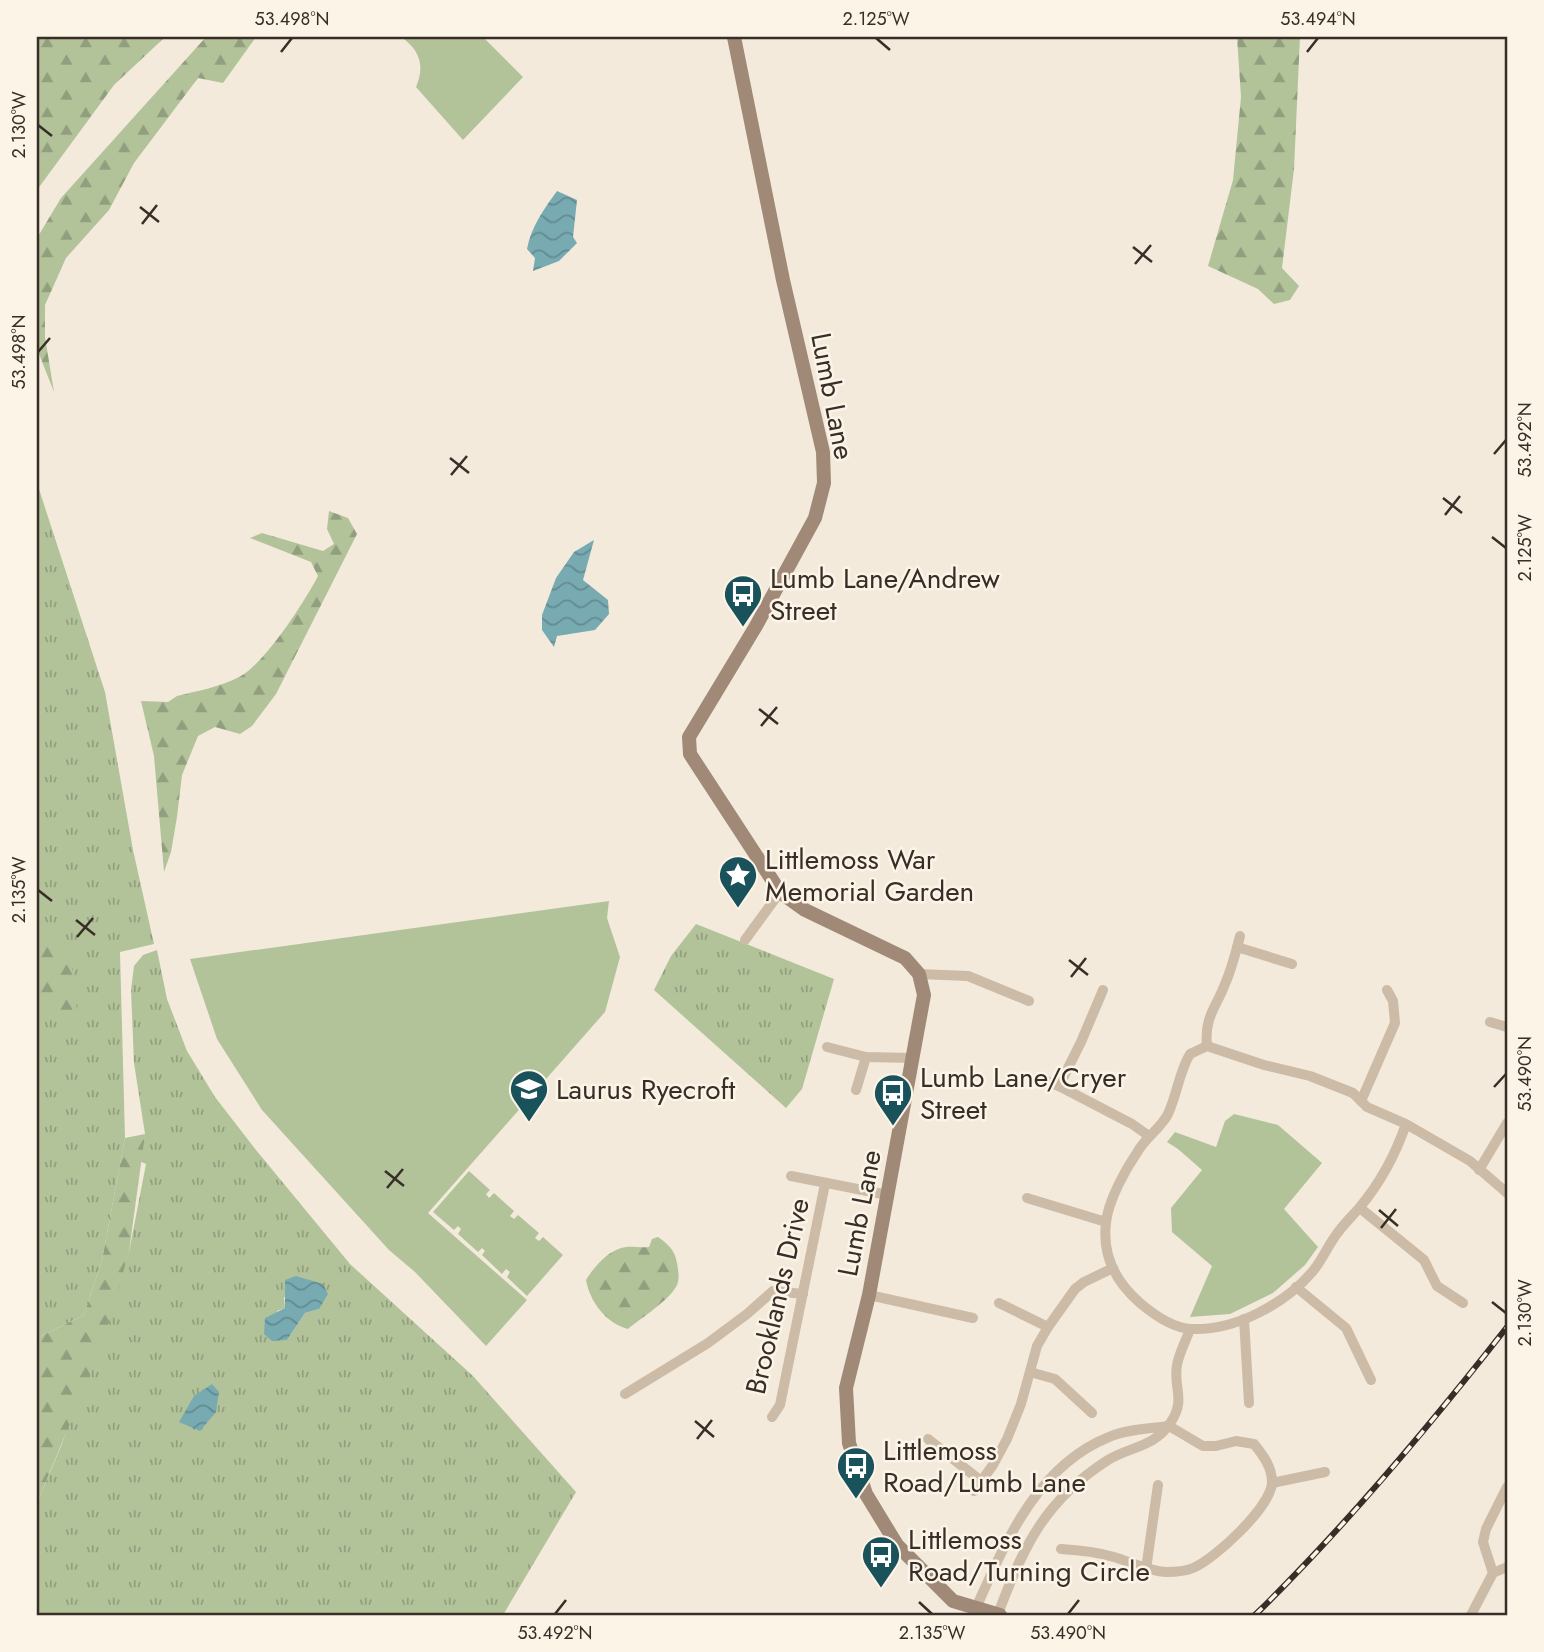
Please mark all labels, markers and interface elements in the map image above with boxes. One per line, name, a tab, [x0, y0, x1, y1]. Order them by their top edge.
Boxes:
text: 53.498°N	[255, 6, 329, 32]
text: 2.125°W	[843, 6, 910, 32]
text: 53.494°N	[1280, 6, 1356, 32]
text: 2.130°W	[6, 91, 32, 159]
text: 53.498°N	[6, 315, 32, 389]
street label: Lumb Lane	[800, 329, 865, 463]
text: 53.492°N	[1512, 402, 1538, 478]
text: 2.125°W	[1512, 514, 1538, 581]
place label: Lumb Lane/Andrew Street	[770, 558, 1000, 631]
bus stop icon: Lumb Lane/Andrew Street	[722, 573, 764, 628]
place label: Littlemoss War Memorial Garden	[765, 839, 974, 912]
place icon: Littlemoss War Memorial Garden	[717, 854, 759, 909]
text: 2.135°W	[6, 857, 32, 923]
text: 53.490°N	[1512, 1036, 1538, 1112]
place label: Lumb Lane/Cryer Street	[920, 1057, 1127, 1130]
school or university icon: Laurus Ryecroft	[508, 1068, 550, 1123]
place label: Laurus Ryecroft	[556, 1069, 736, 1110]
bus stop icon: Lumb Lane/Cryer Street	[872, 1072, 914, 1127]
street label: Lumb Lane	[827, 1146, 892, 1280]
street label: Brooklands Drive	[735, 1194, 820, 1398]
text: 2.130°W	[1512, 1279, 1538, 1347]
place label: Littlemoss Road/Lumb Lane	[883, 1430, 1086, 1503]
bus stop icon: Littlemoss Road/Lumb Lane	[835, 1445, 877, 1500]
place label: Littlemoss Road/Turning Circle	[908, 1519, 1150, 1592]
bus stop icon: Littlemoss Road/Turning Circle	[860, 1534, 902, 1589]
text: 53.492°N	[517, 1620, 593, 1646]
text: 2.135°W	[899, 1620, 965, 1646]
text: 53.490°N	[1030, 1620, 1106, 1646]

